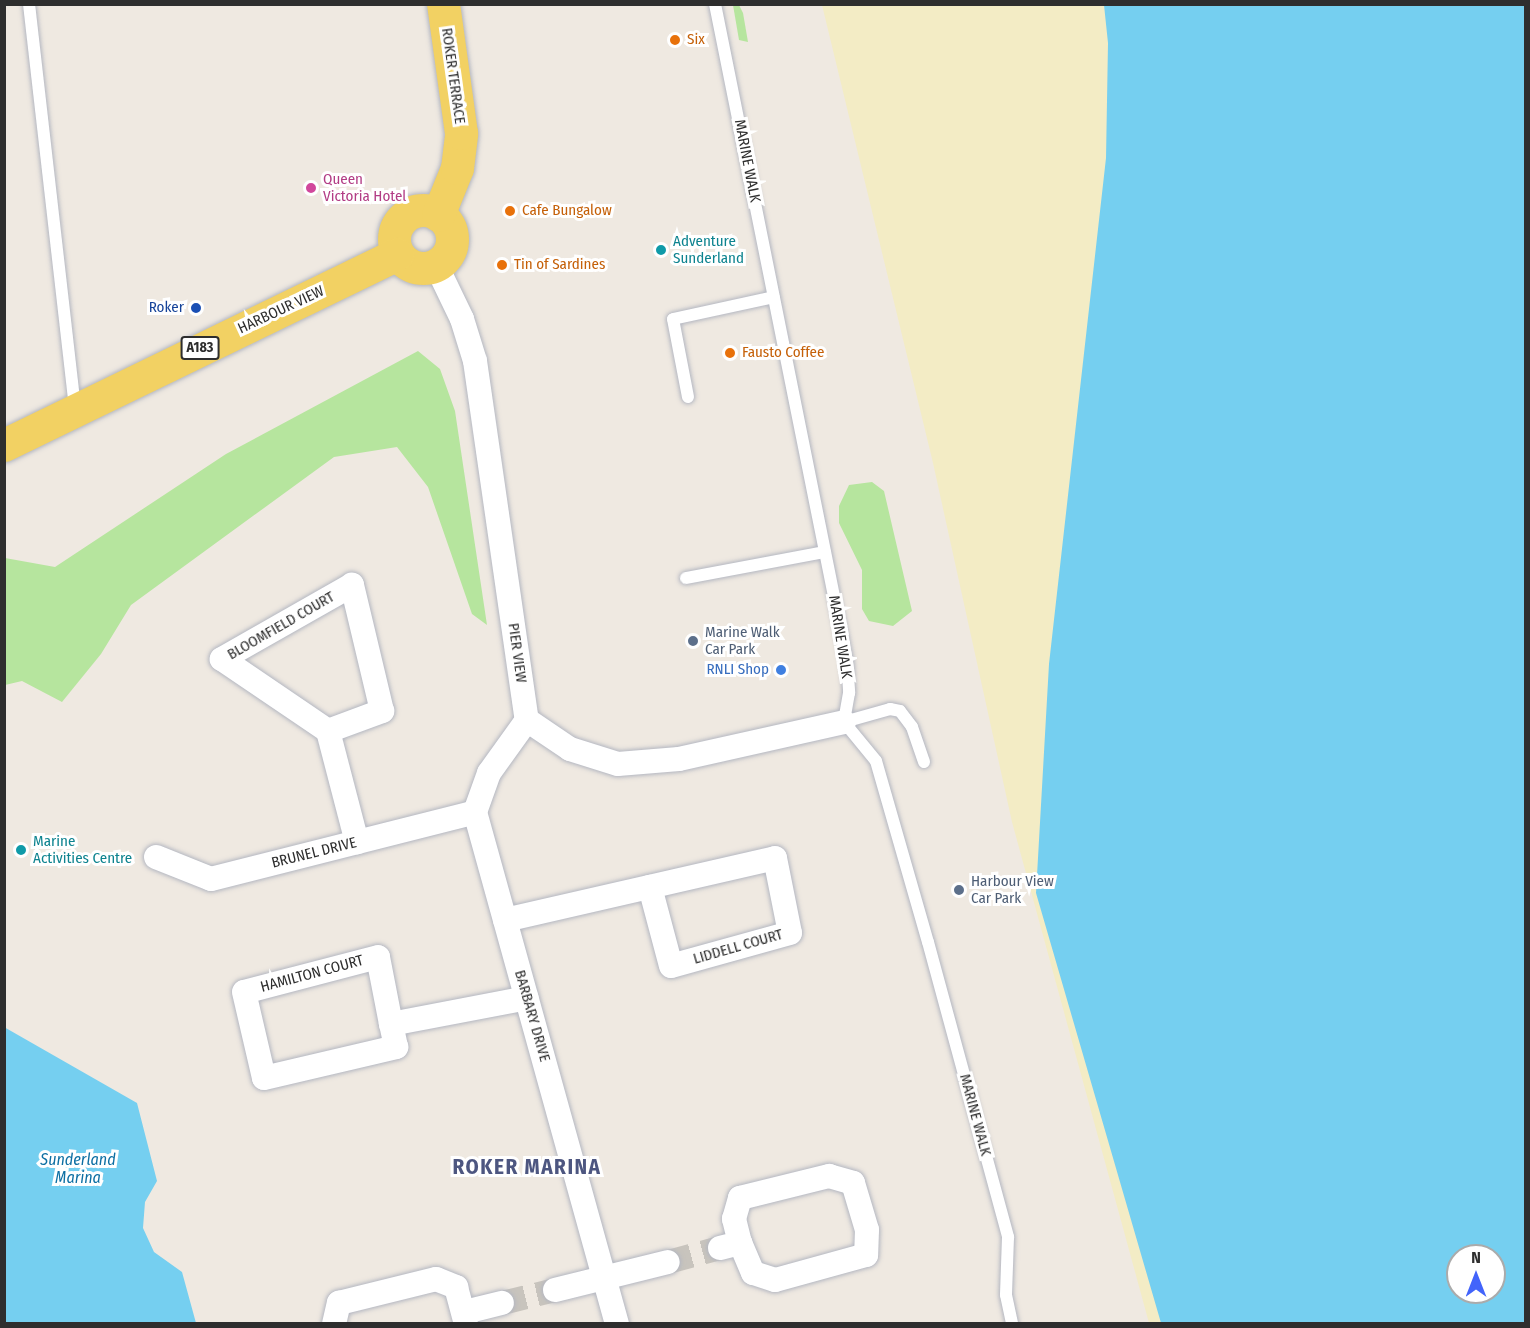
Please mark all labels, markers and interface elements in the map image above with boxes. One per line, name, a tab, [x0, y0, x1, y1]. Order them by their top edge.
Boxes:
street label: ROKER TERRACE	[437, 27, 469, 125]
place label: Six	[687, 31, 705, 49]
marker: Six	[668, 33, 682, 47]
street label: MARINE WALK	[730, 118, 764, 204]
place label: Queen Victoria Hotel	[323, 170, 406, 205]
marker: Queen Victoria Hotel	[304, 181, 318, 195]
place label: Cafe Bungalow	[522, 202, 612, 220]
marker: Cafe Bungalow	[503, 204, 517, 218]
place label: Adventure Sunderland	[673, 232, 744, 267]
marker: Adventure Sunderland	[654, 243, 668, 257]
place label: Tin of Sardines	[514, 256, 605, 274]
marker: Tin of Sardines	[495, 258, 509, 272]
street label: HARBOUR VIEW	[235, 282, 327, 338]
place label: Roker	[149, 299, 184, 317]
marker: Roker	[189, 301, 203, 315]
road number: A183	[180, 337, 220, 359]
place label: Fausto Coffee	[742, 344, 824, 362]
marker: Fausto Coffee	[723, 346, 737, 360]
street label: BLOOMFIELD COURT	[224, 588, 338, 664]
street label: MARINE WALK	[825, 594, 855, 680]
street label: PIER VIEW	[504, 622, 530, 684]
place label: Marine Walk Car Park	[705, 623, 780, 658]
marker: Marine Walk Car Park	[686, 634, 700, 648]
place label: RNLI Shop	[706, 661, 769, 679]
marker: RNLI Shop	[774, 663, 788, 677]
place label: Marine Activities Centre	[33, 832, 132, 867]
street label: BRUNEL DRIVE	[270, 834, 358, 872]
marker: Marine Activities Centre	[14, 843, 28, 857]
place label: Harbour View Car Park	[971, 872, 1054, 907]
marker: Harbour View Car Park	[952, 883, 966, 897]
street label: LIDDELL COURT	[691, 926, 785, 968]
street label: HAMILTON COURT	[259, 952, 365, 996]
street label: BARBARY DRIVE	[510, 968, 554, 1064]
street label: MARINE WALK	[955, 1072, 995, 1158]
water label: Sunderland Marina	[40, 1150, 116, 1188]
district label: ROKER MARINA	[452, 1154, 602, 1180]
north arrow	[1446, 1244, 1506, 1304]
text: N	[1471, 1248, 1481, 1267]

